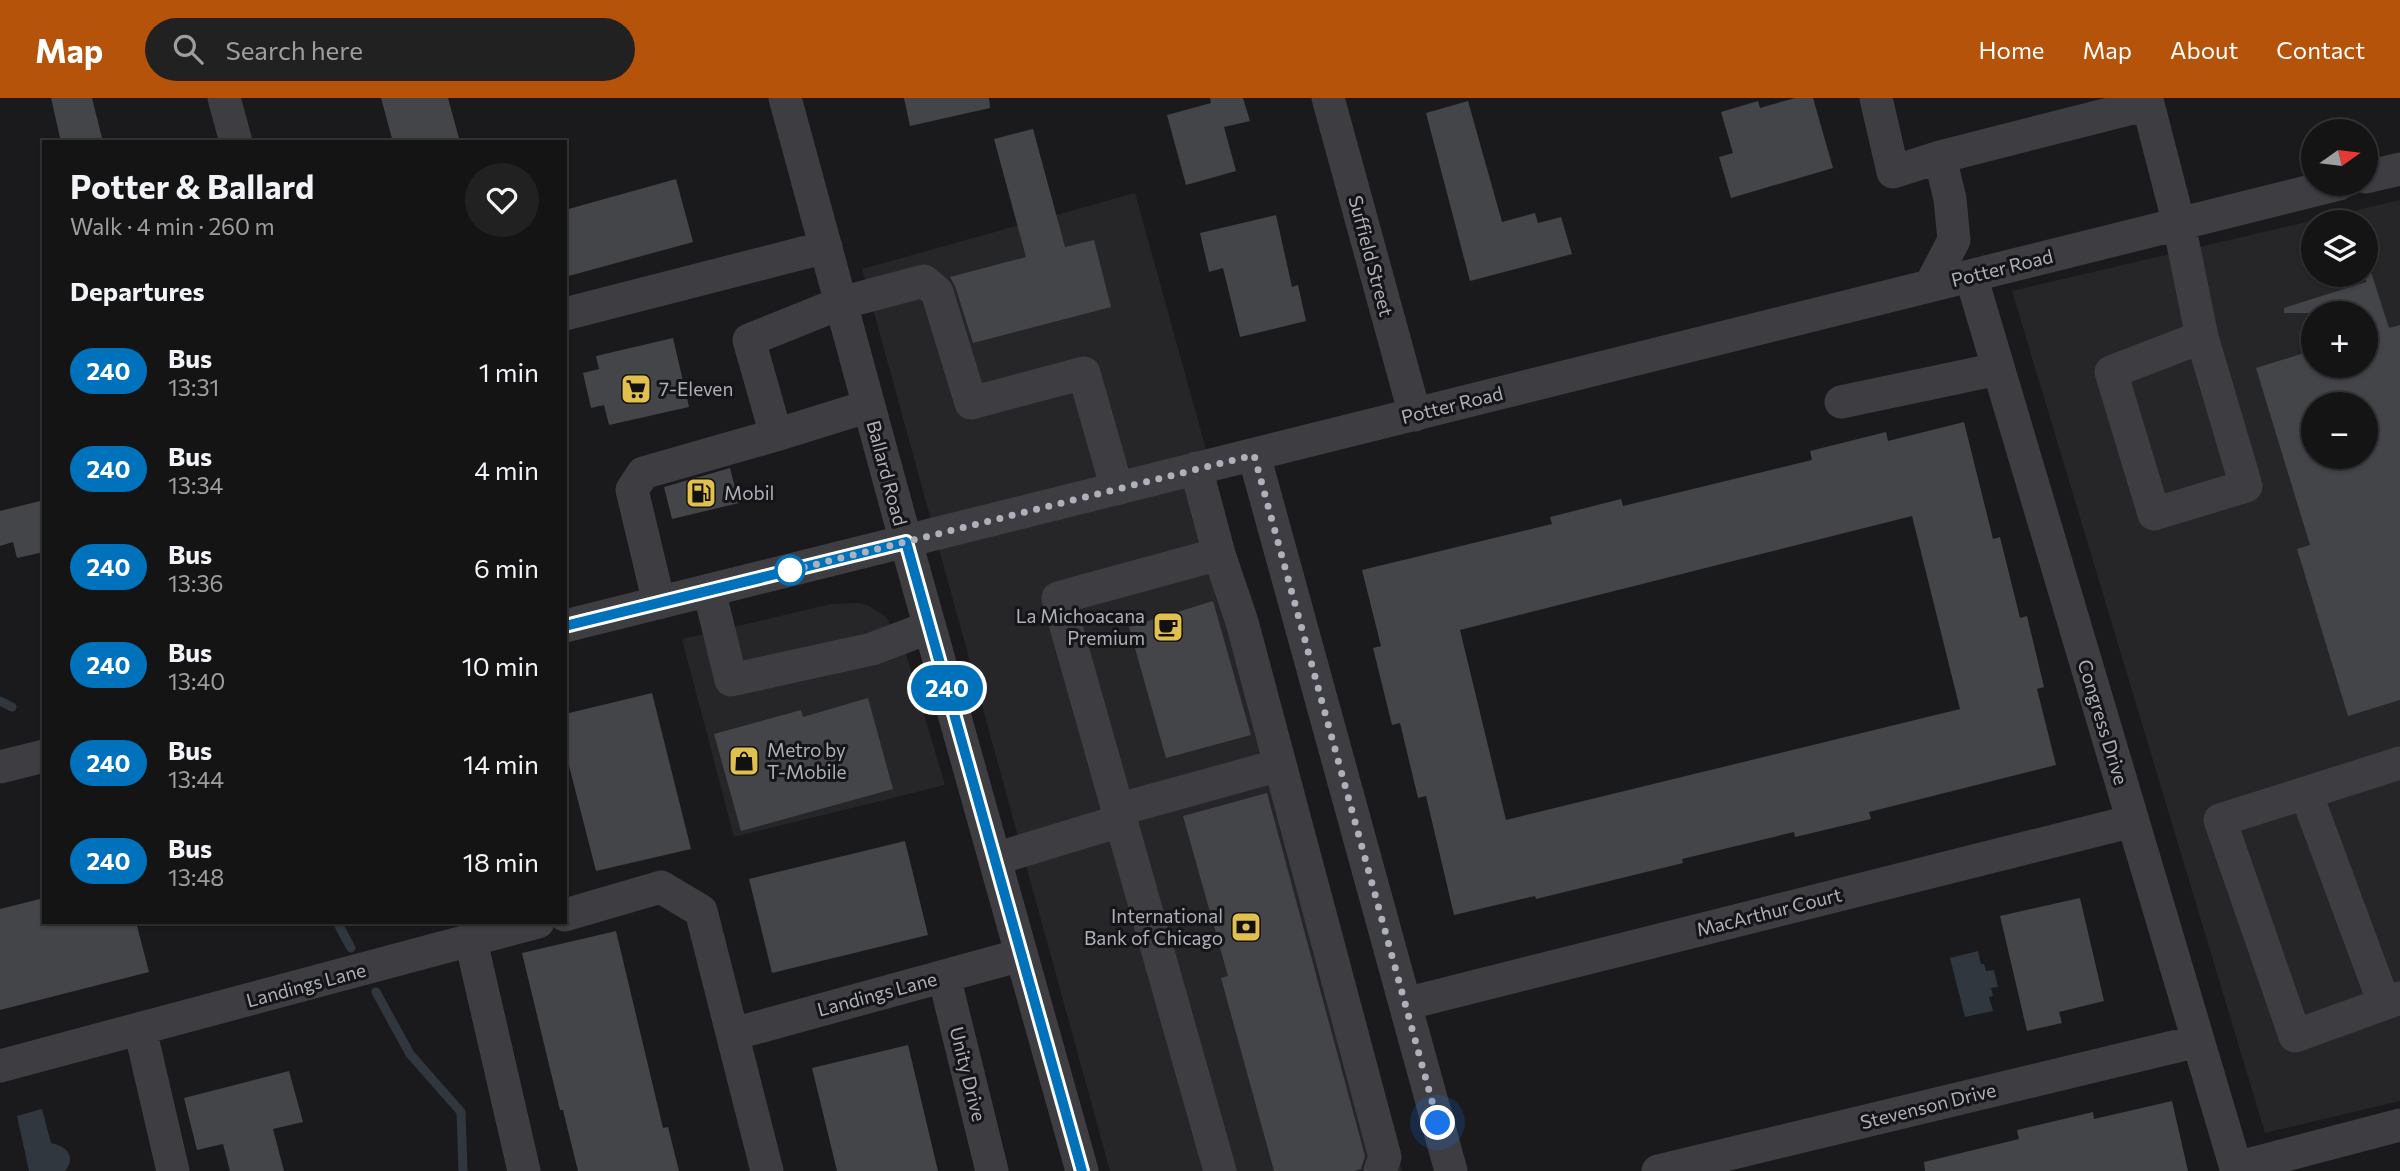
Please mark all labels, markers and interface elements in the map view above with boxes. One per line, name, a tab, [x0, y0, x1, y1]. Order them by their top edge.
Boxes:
search box	[145, 18, 635, 81]
text: Map	[35, 29, 103, 70]
icon: search	[169, 30, 207, 68]
text: Search here	[225, 34, 363, 65]
text: Home	[1979, 35, 2045, 64]
text: Map	[2083, 35, 2132, 64]
text: About	[2170, 35, 2238, 64]
text: Contact	[2276, 35, 2365, 64]
north arrow	[2301, 119, 2378, 196]
map controls	[2301, 119, 2378, 469]
button: heart	[465, 163, 539, 237]
text: Potter & Ballard	[70, 165, 314, 206]
street label: Suffield Street	[1344, 193, 1399, 319]
button: layers	[2301, 210, 2378, 287]
text: Walk · 4 min · 260 m	[70, 212, 275, 240]
street label: Potter Road	[1949, 244, 2055, 291]
text: Departures	[70, 275, 205, 306]
button: +	[2301, 301, 2378, 378]
text: Bus	[168, 342, 212, 373]
text: 240	[87, 356, 131, 385]
text: 1 min	[479, 356, 539, 387]
supermarket icon: 7-Eleven	[619, 372, 653, 406]
text: 13:31	[168, 373, 219, 401]
place label: 7-Eleven	[659, 377, 733, 400]
street label: Potter Road	[1399, 381, 1505, 428]
button: −	[2301, 392, 2378, 469]
street label: Ballard Road	[862, 418, 913, 528]
text: Bus	[168, 440, 212, 471]
text: 240	[87, 454, 131, 483]
text: 4 min	[474, 454, 539, 485]
text: 13:34	[168, 471, 223, 499]
fuel station icon: Mobil	[684, 476, 718, 510]
place label: Mobil	[724, 481, 774, 504]
text: Bus	[168, 538, 212, 569]
text: 240	[87, 552, 131, 581]
text: 6 min	[474, 552, 539, 583]
unlabelled marker	[775, 555, 805, 585]
text: 13:36	[168, 569, 223, 597]
place label: La Michoacana Premium	[1016, 604, 1145, 649]
cafe icon: La Michoacana Premium	[1151, 610, 1185, 644]
text: Bus	[168, 636, 212, 667]
text: 240	[87, 650, 131, 679]
text: 10 min	[462, 650, 539, 681]
street label: Congress Drive	[2074, 657, 2133, 787]
line badge: 240	[907, 665, 987, 711]
text: 13:40	[168, 667, 225, 695]
text: 240	[925, 673, 969, 702]
text: Bus	[168, 734, 212, 765]
place label: Metro by T-Mobile	[767, 738, 847, 783]
shop icon: Metro by T-Mobile	[727, 744, 761, 778]
text: 240	[87, 748, 131, 777]
text: 14 min	[463, 748, 539, 779]
text: 13:44	[168, 765, 224, 793]
text: Bus	[168, 832, 212, 863]
text: 240	[87, 846, 131, 875]
text: 18 min	[463, 846, 539, 877]
text: 13:48	[168, 863, 224, 891]
street label: MacArthur Court	[1694, 882, 1844, 941]
place label: International Bank of Chicago	[1084, 904, 1223, 949]
bank icon: International Bank of Chicago	[1229, 910, 1263, 944]
street label: Landings Lane	[244, 958, 368, 1012]
street label: Landings Lane	[815, 967, 939, 1021]
street label: Unity Drive	[946, 1024, 991, 1124]
street label: Stevenson Drive	[1858, 1078, 1998, 1134]
your location	[1420, 1105, 1455, 1140]

